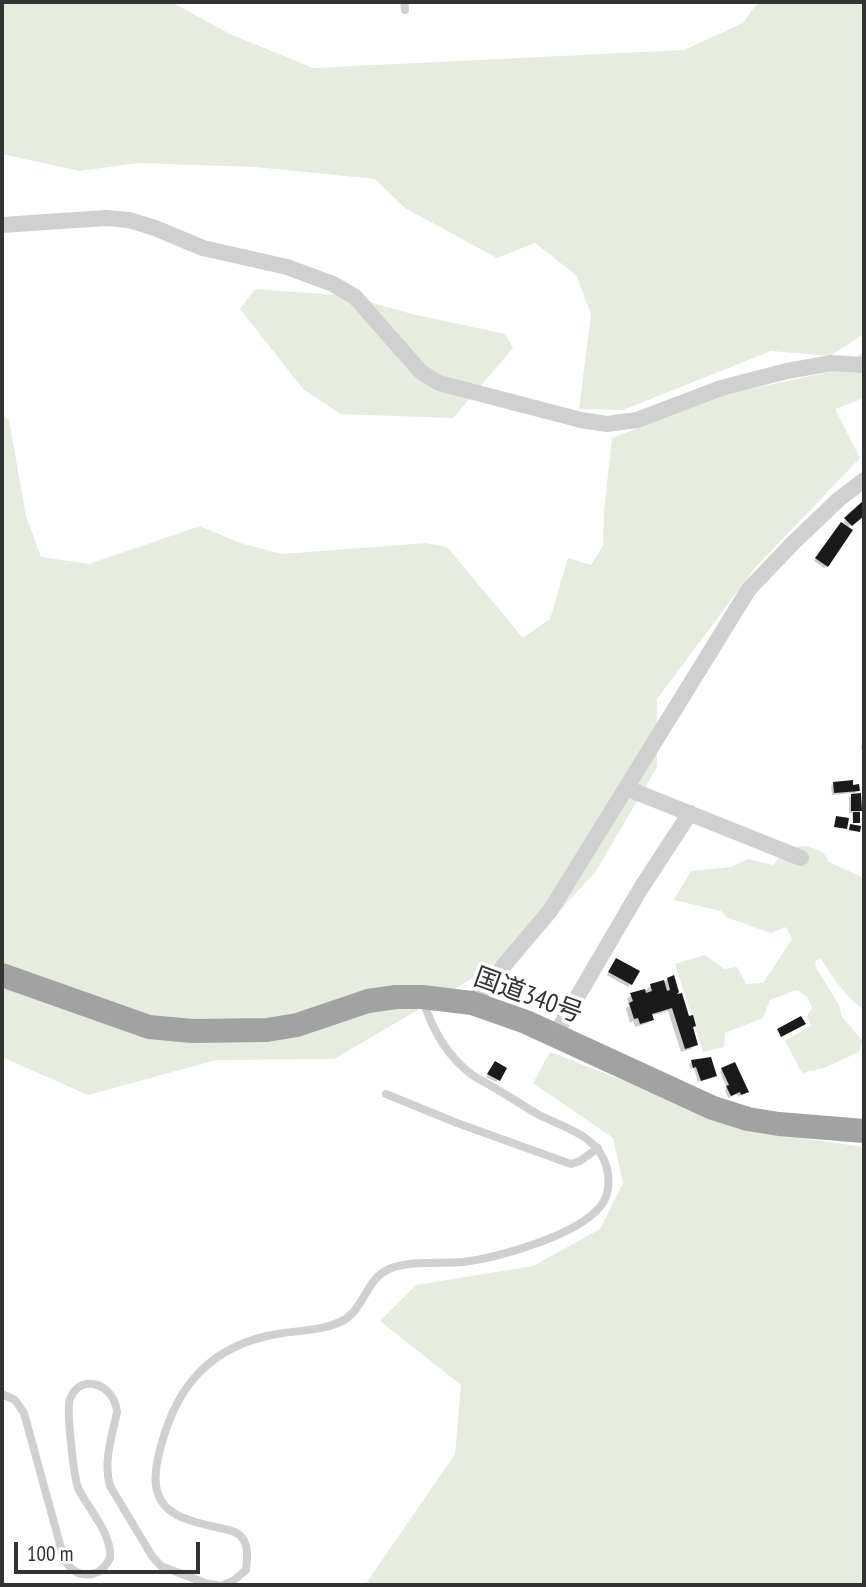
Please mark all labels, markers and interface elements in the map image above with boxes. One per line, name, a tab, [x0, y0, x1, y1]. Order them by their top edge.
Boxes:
street label: 国道340号	[470, 962, 586, 1030]
scale bar	[18, 1528, 203, 1572]
text: 100 m	[27, 1540, 73, 1567]

